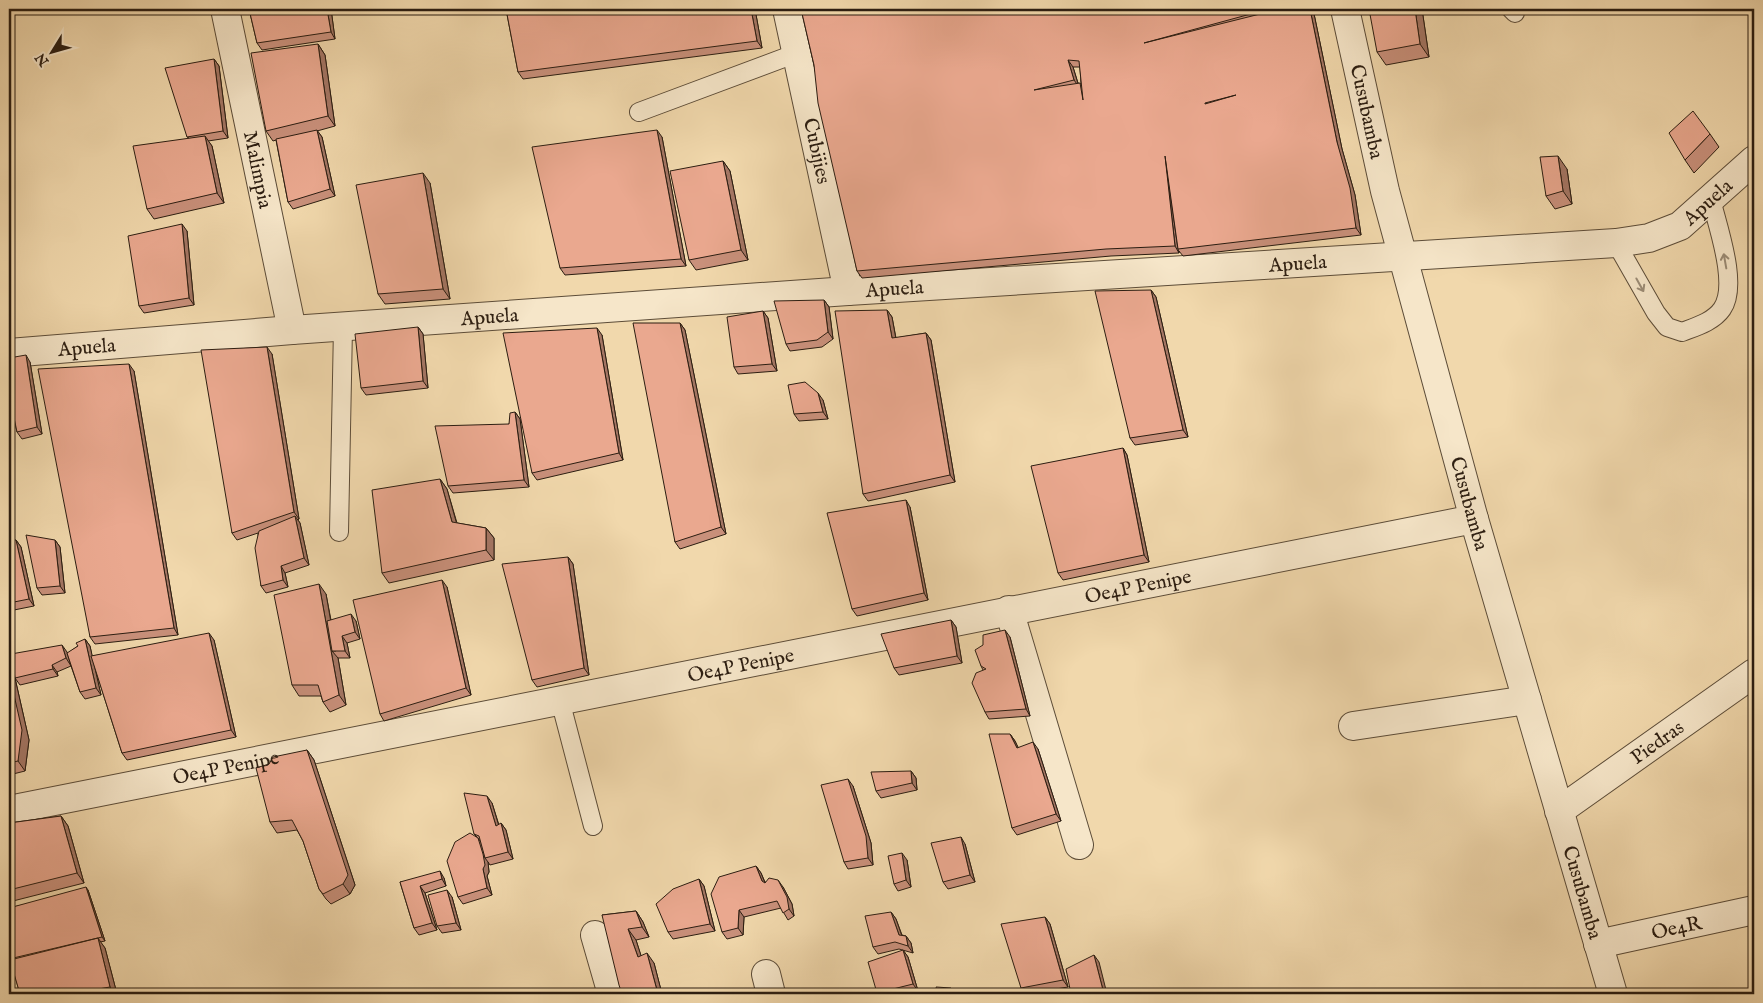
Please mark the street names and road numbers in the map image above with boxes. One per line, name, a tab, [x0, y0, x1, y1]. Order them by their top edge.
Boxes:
street label: Cusubamba	[1344, 62, 1389, 162]
street label: Cubijies	[797, 116, 835, 186]
street label: Malimpia	[237, 129, 277, 211]
street label: Apuela	[1678, 174, 1739, 232]
street label: Apuela	[1267, 250, 1328, 279]
street label: Apuela	[864, 275, 925, 304]
street label: Apuela	[459, 303, 520, 332]
street label: Apuela	[56, 333, 117, 363]
street label: Cusubamba	[1444, 454, 1494, 554]
street label: Oe4P Penipe	[1083, 564, 1194, 610]
street label: Oe4P Penipe	[686, 643, 796, 689]
street label: Piedras	[1626, 715, 1689, 770]
street label: Oe4P Penipe	[171, 746, 281, 791]
street label: Cusubamba	[1556, 843, 1607, 943]
street label: Oe4R	[1649, 911, 1705, 946]

